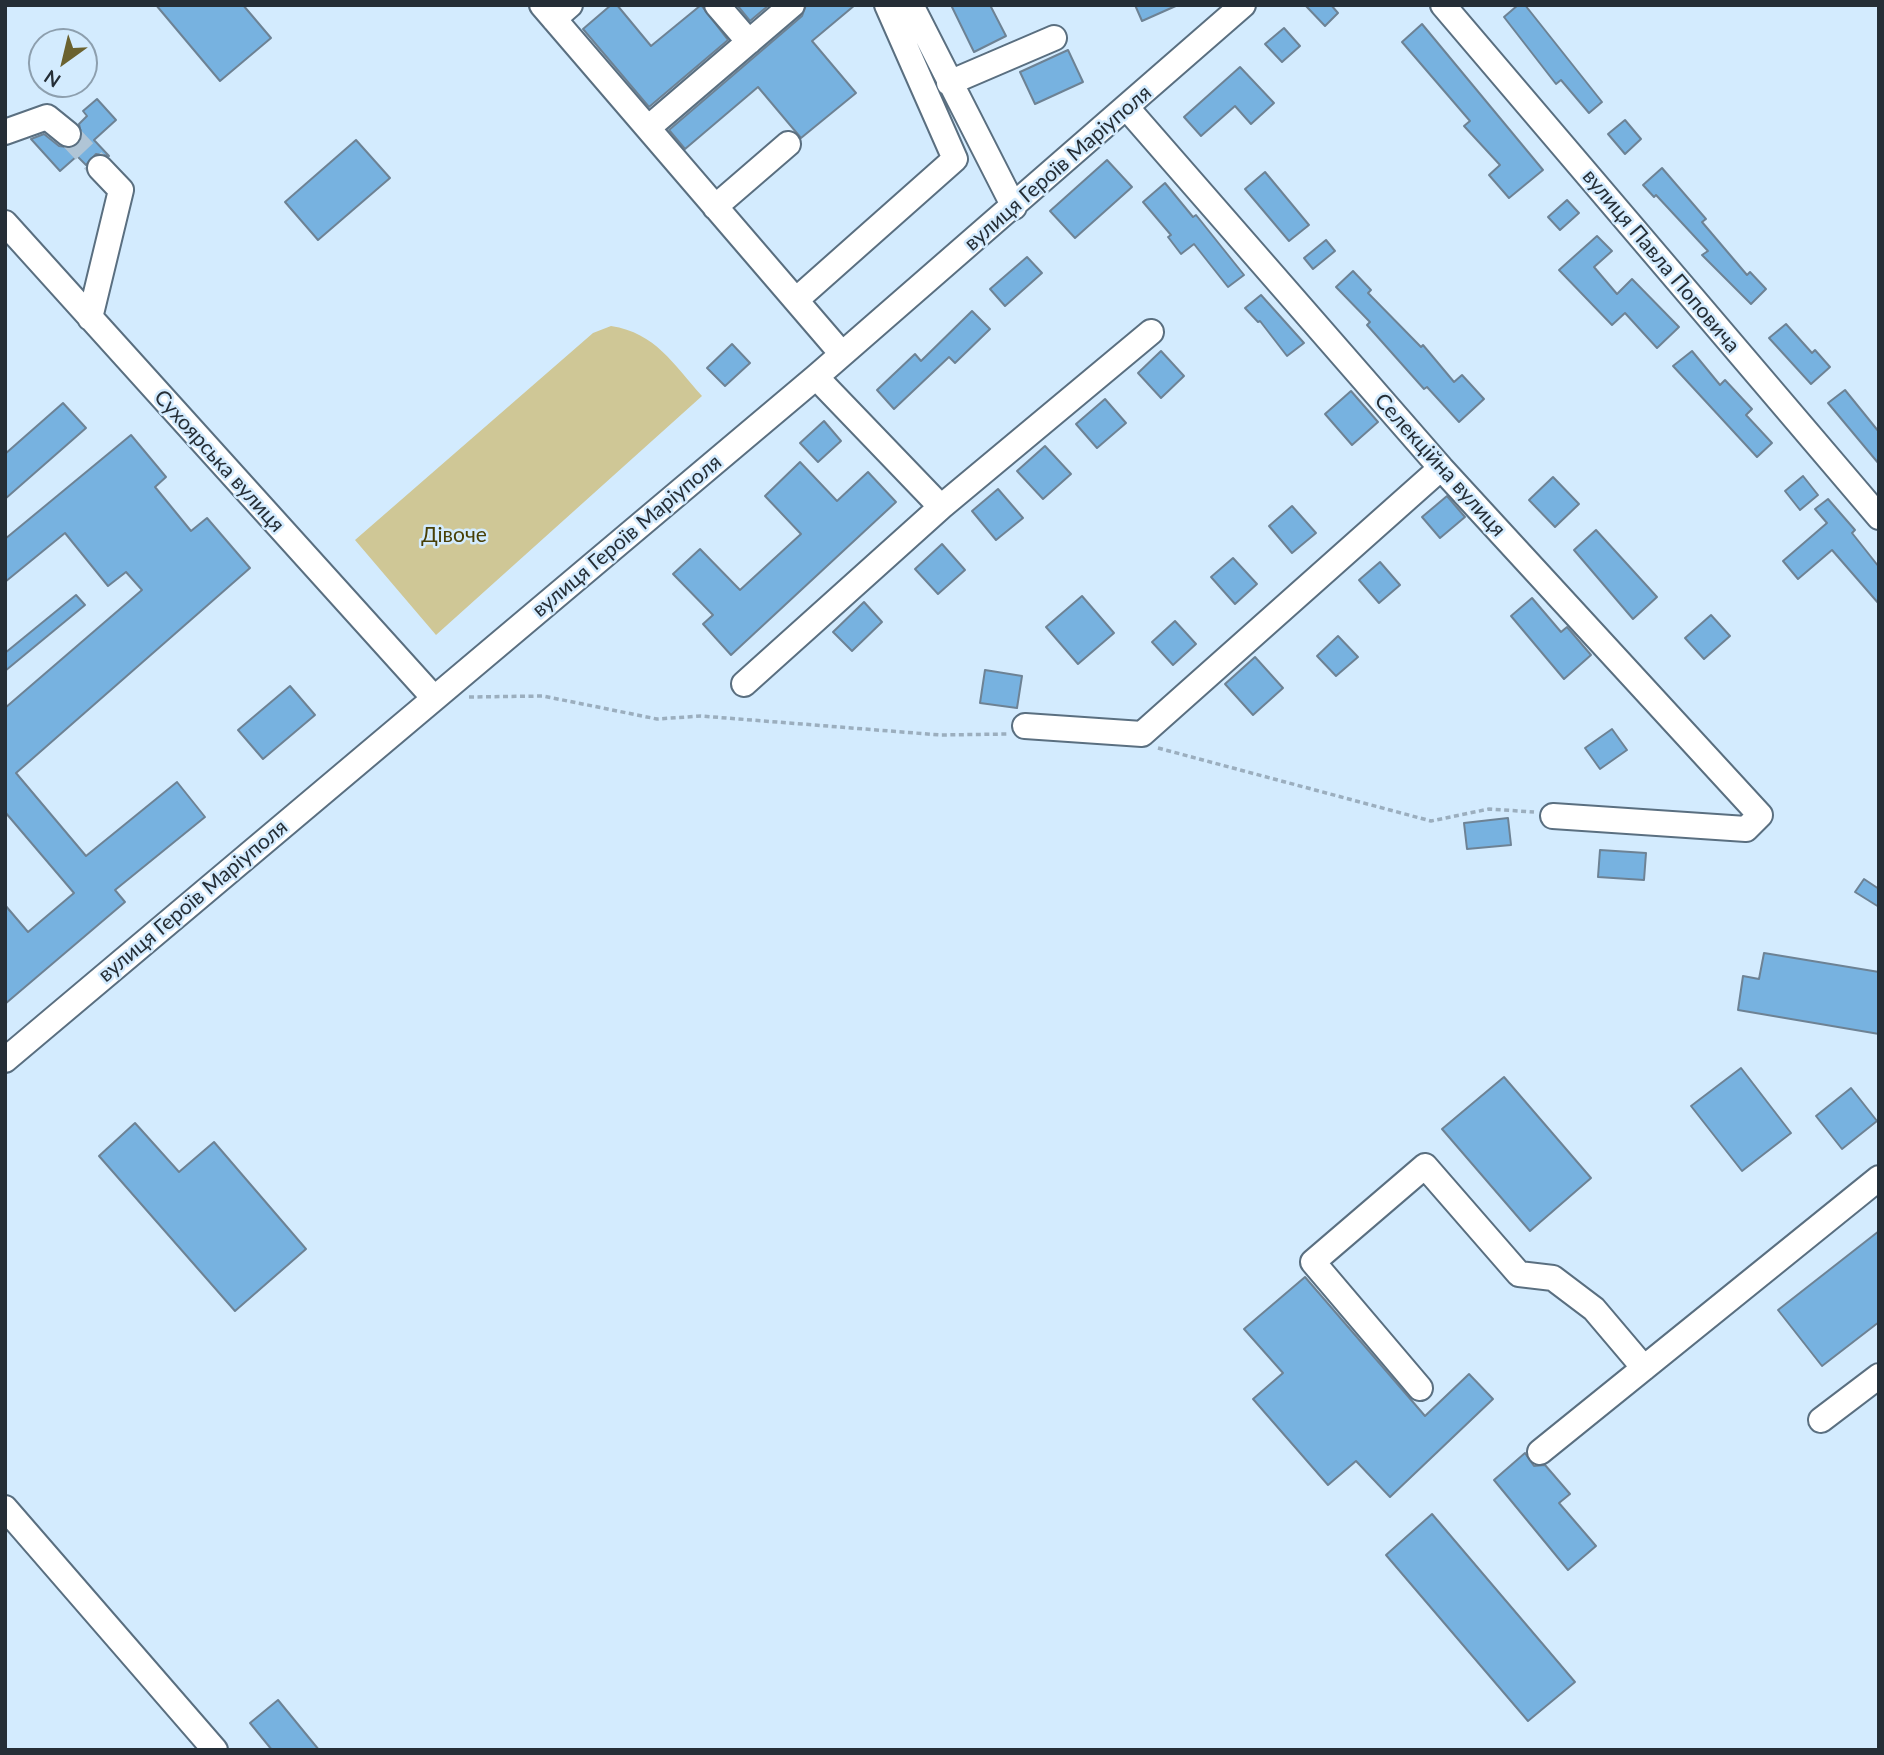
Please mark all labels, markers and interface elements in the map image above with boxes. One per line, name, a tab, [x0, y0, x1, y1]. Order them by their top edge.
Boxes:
north arrow	[28, 28, 98, 98]
text: N	[40, 66, 65, 93]
street label: вулиця Героїв Маріуполя	[959, 80, 1157, 256]
street label: вулиця Павла Поповича	[1577, 164, 1745, 358]
street label: Сухоярська вулиця	[149, 385, 289, 537]
street label: Селекційна вулиця	[1369, 388, 1511, 542]
street label: вулиця Героїв Маріуполя	[527, 449, 727, 623]
park label: Дівоче	[421, 522, 487, 548]
street label: вулиця Героїв Маріуполя	[93, 814, 293, 988]

